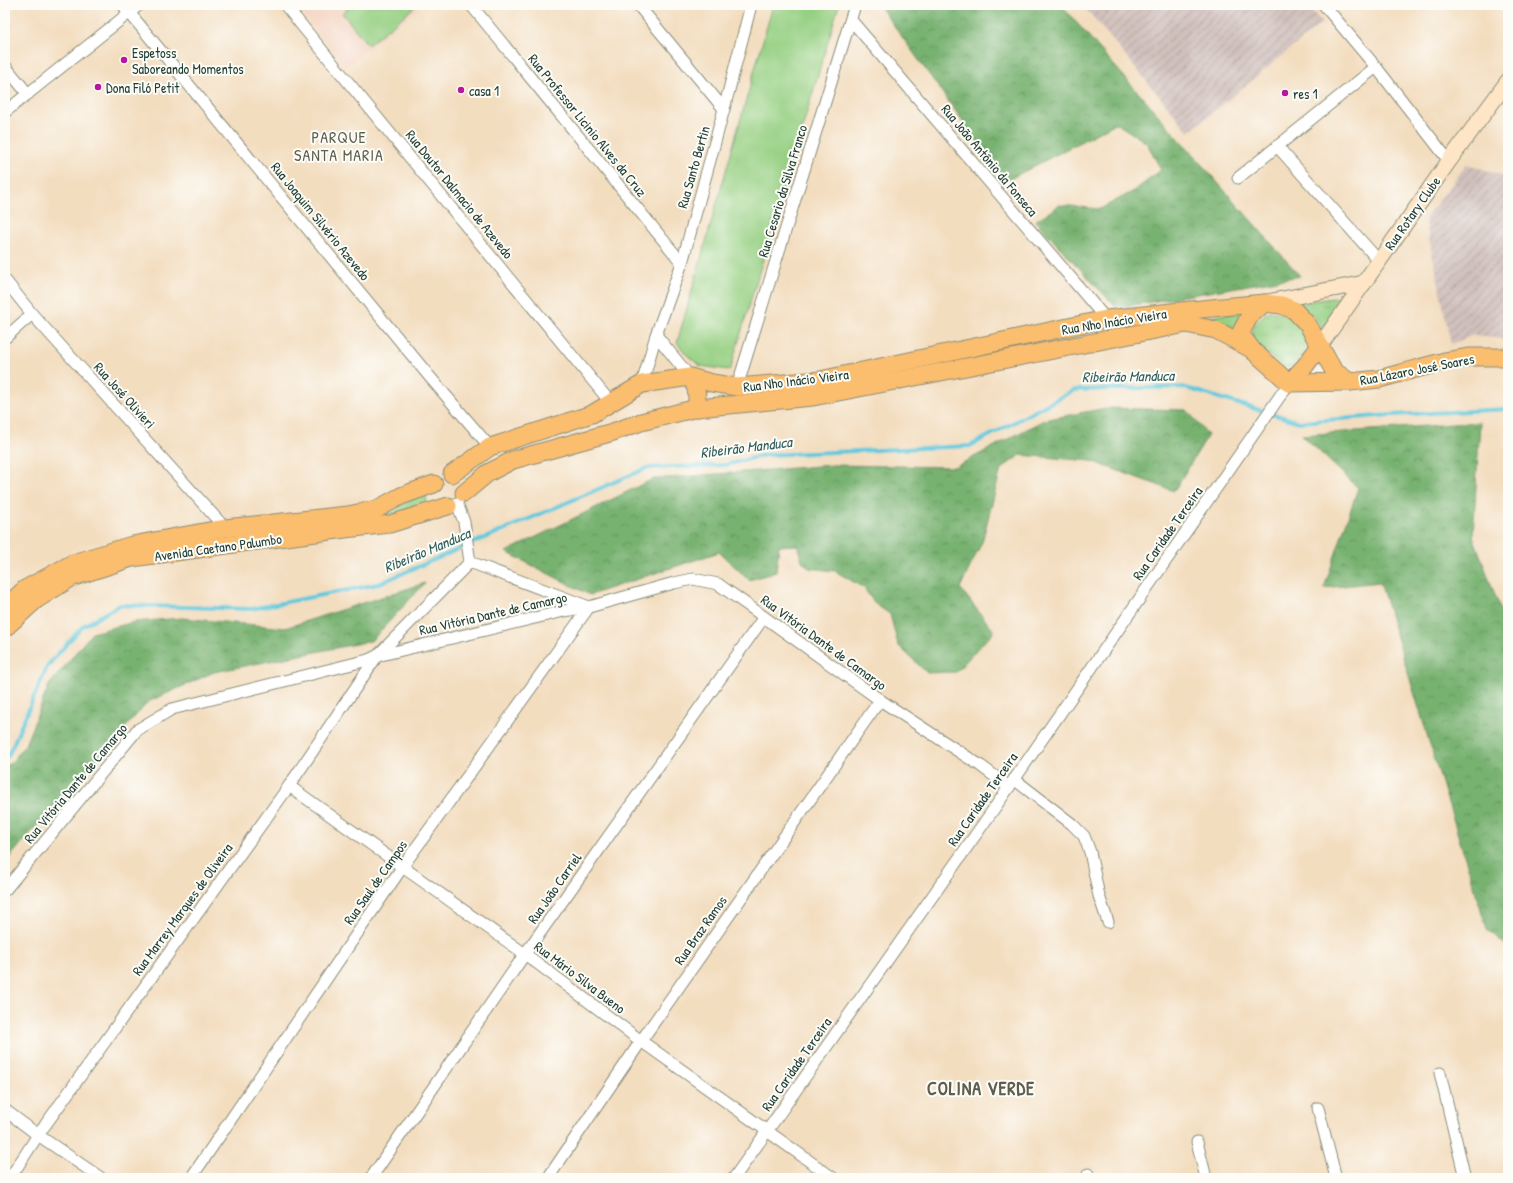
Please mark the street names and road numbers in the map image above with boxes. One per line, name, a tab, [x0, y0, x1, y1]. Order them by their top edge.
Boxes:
street label: Rua Professor Licinio Alves da Cruz	[524, 50, 652, 200]
street label: Rua João Antônio da Fonseca	[937, 100, 1043, 221]
street label: Rua Cesario da Silva Franco	[753, 122, 811, 260]
street label: Rua Santo Bertin	[672, 124, 714, 210]
street label: Rua Doutor Dalmacio de Azevedo	[402, 126, 518, 263]
street label: Rua Joaquim Silvério Azevedo	[266, 158, 375, 285]
street label: Rua Rotary Clube	[1380, 172, 1445, 254]
street label: Rua Nho Inácio Vieira	[1060, 303, 1168, 339]
street label: Rua Lázaro José Soares	[1358, 349, 1476, 389]
street label: Rua José Olivieri	[90, 358, 160, 432]
street label: Rua Nho Inácio Vieira	[742, 364, 850, 396]
street label: Rua Caridade Terceira	[1128, 482, 1207, 584]
street label: Avenida Caetano Palumbo	[153, 529, 283, 565]
street label: Rua Vitória Dante de Camargo	[417, 587, 569, 640]
street label: Rua Vitória Dante de Camargo	[757, 590, 891, 695]
street label: Rua Vitória Dante de Camargo	[19, 719, 132, 848]
street label: Rua Caridade Terceira	[943, 748, 1022, 850]
street label: Rua Saul de Campos	[339, 836, 412, 929]
street label: Rua Marrey Marques de Oliveira	[127, 838, 238, 980]
street label: Rua João Carriel	[523, 849, 586, 927]
street label: Rua Braz Ramos	[669, 892, 731, 968]
street label: Rua Mário Silva Bueno	[530, 936, 630, 1018]
street label: Rua Caridade Terceira	[757, 1013, 836, 1115]

